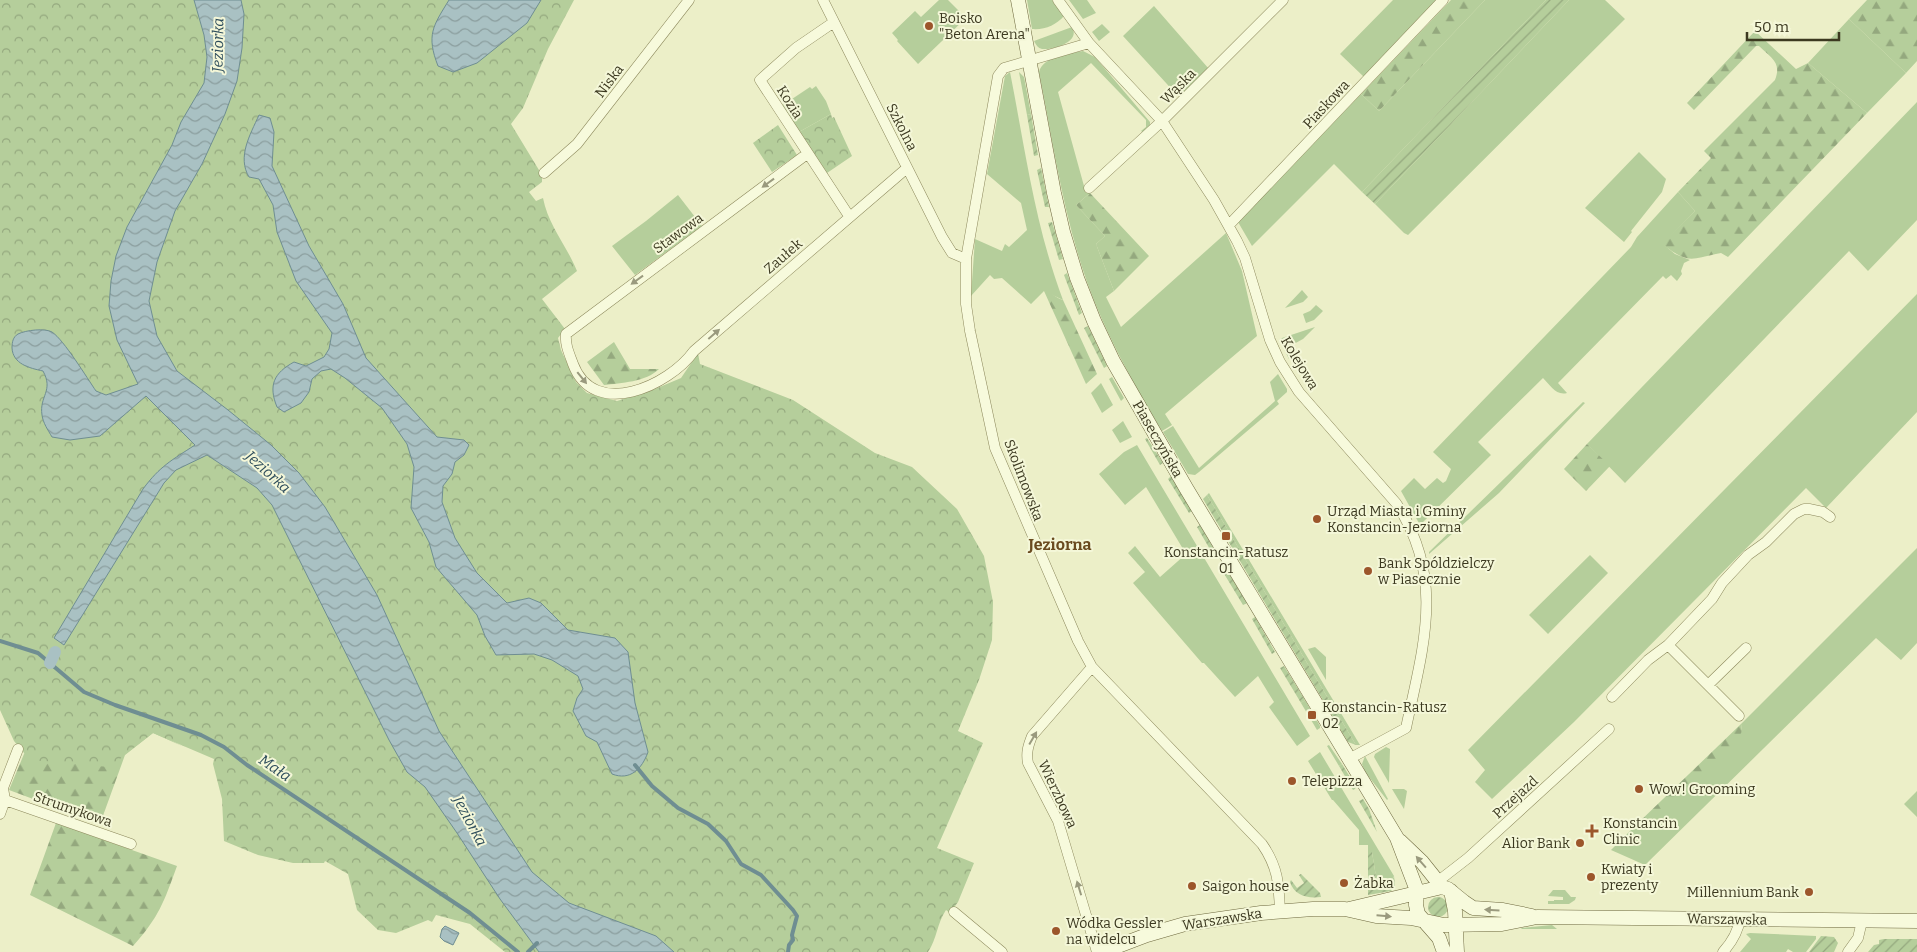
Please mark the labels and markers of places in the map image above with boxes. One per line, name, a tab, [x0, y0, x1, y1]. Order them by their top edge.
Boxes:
place label: Boisko "Beton Arena"	[939, 10, 1030, 43]
marker: Boisko "Beton Arena"	[923, 20, 935, 32]
place label: Urząd Miasta i Gminy Konstancin-Jeziorna	[1327, 503, 1467, 536]
marker: Urząd Miasta i Gminy Konstancin-Jeziorna	[1311, 513, 1323, 525]
marker: Konstancin-Ratusz 01	[1220, 530, 1232, 542]
place label: Konstancin-Ratusz 01	[1164, 544, 1289, 577]
place label: Bank Spóldzielczy w Piasecznie	[1377, 555, 1495, 588]
marker: Bank Spóldzielczy w Piasecznie	[1362, 565, 1374, 577]
place label: Konstancin-Ratusz 02	[1322, 699, 1447, 732]
marker: Konstancin-Ratusz 02	[1306, 709, 1318, 721]
place label: Telepizza	[1302, 773, 1363, 790]
marker: Telepizza	[1286, 775, 1298, 787]
place label: Wow! Grooming	[1649, 781, 1755, 798]
marker: Wow! Grooming	[1633, 783, 1645, 795]
place label: Konstancin Clinic	[1603, 815, 1678, 848]
marker: Konstancin Clinic	[1585, 824, 1599, 838]
place label: Alior Bank	[1502, 835, 1570, 852]
marker: Alior Bank	[1574, 837, 1586, 849]
place label: Kwiaty i prezenty	[1601, 861, 1659, 894]
marker: Kwiaty i prezenty	[1585, 871, 1597, 883]
place label: Żabka	[1354, 875, 1394, 892]
marker: Żabka	[1338, 877, 1350, 889]
place label: Saigon house	[1202, 878, 1289, 895]
marker: Saigon house	[1186, 880, 1198, 892]
place label: Millennium Bank	[1687, 884, 1799, 901]
marker: Millennium Bank	[1803, 886, 1815, 898]
place label: Wódka Gessler na widelcu	[1066, 915, 1163, 948]
marker: Wódka Gessler na widelcu	[1050, 925, 1062, 937]

